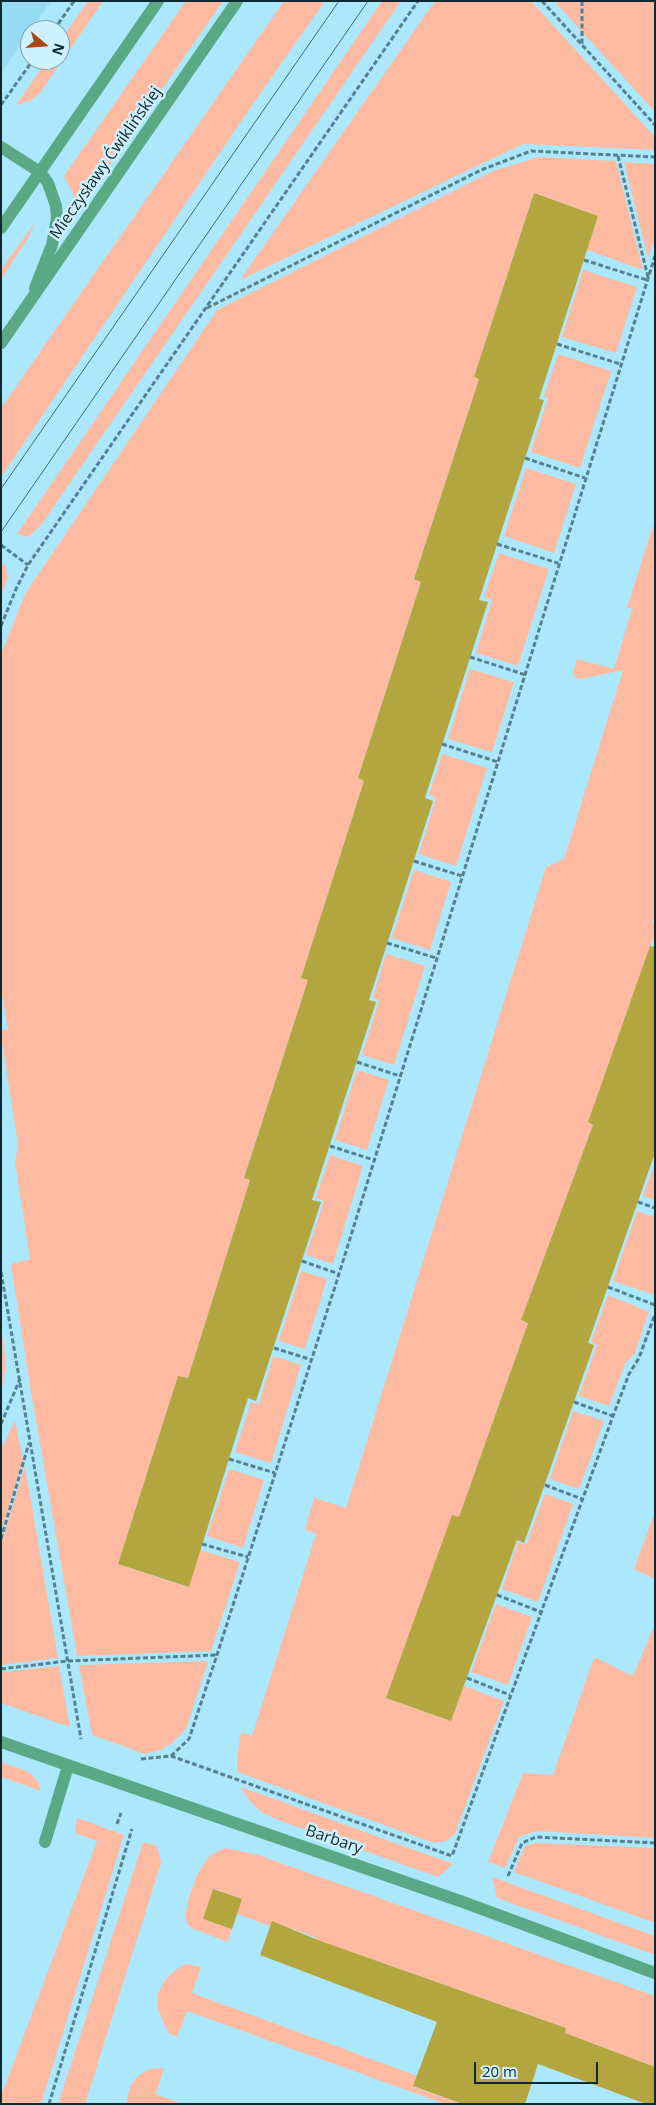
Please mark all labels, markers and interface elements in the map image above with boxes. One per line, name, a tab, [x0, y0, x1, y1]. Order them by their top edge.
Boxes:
north arrow	[20, 20, 70, 70]
text: N	[48, 41, 70, 58]
street label: Mieczysławy Ćwiklińskiej	[46, 83, 166, 243]
street label: Barbary	[303, 1821, 365, 1859]
scale bar	[476, 2052, 600, 2084]
text: 20 m	[482, 2061, 517, 2081]

